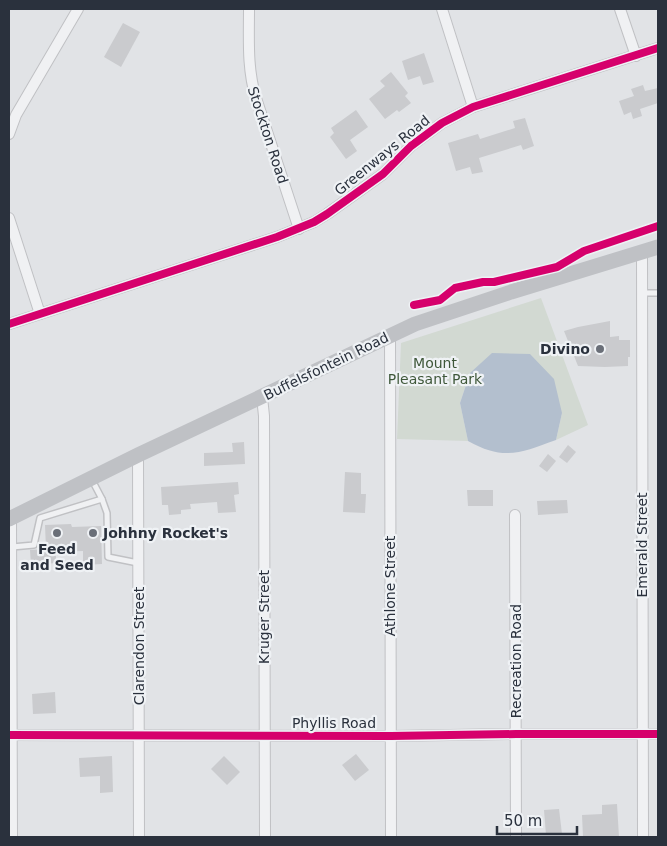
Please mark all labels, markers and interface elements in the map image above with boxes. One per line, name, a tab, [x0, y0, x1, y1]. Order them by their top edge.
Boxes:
street label: Stockton Road	[245, 84, 291, 186]
street label: Greenways Road	[331, 112, 433, 198]
street label: Buffelsfontein Road	[261, 329, 391, 403]
place label: Divino	[540, 341, 590, 357]
marker: Divino	[594, 343, 606, 355]
park label: Mount Pleasant Park	[388, 355, 483, 387]
street label: Emerald Street	[634, 492, 650, 598]
place label: Johhny Rocket's	[102, 525, 228, 541]
marker: Feed and Seed	[51, 527, 63, 539]
marker: Johhny Rocket's	[87, 527, 99, 539]
street label: Athlone Street	[382, 535, 398, 636]
place label: Feed and Seed	[20, 541, 94, 573]
street label: Kruger Street	[256, 569, 272, 664]
street label: Clarendon Street	[131, 586, 147, 705]
street label: Recreation Road	[508, 604, 524, 718]
street label: Phyllis Road	[292, 715, 376, 731]
scale bar	[497, 804, 577, 836]
text: 50 m	[504, 812, 542, 830]

